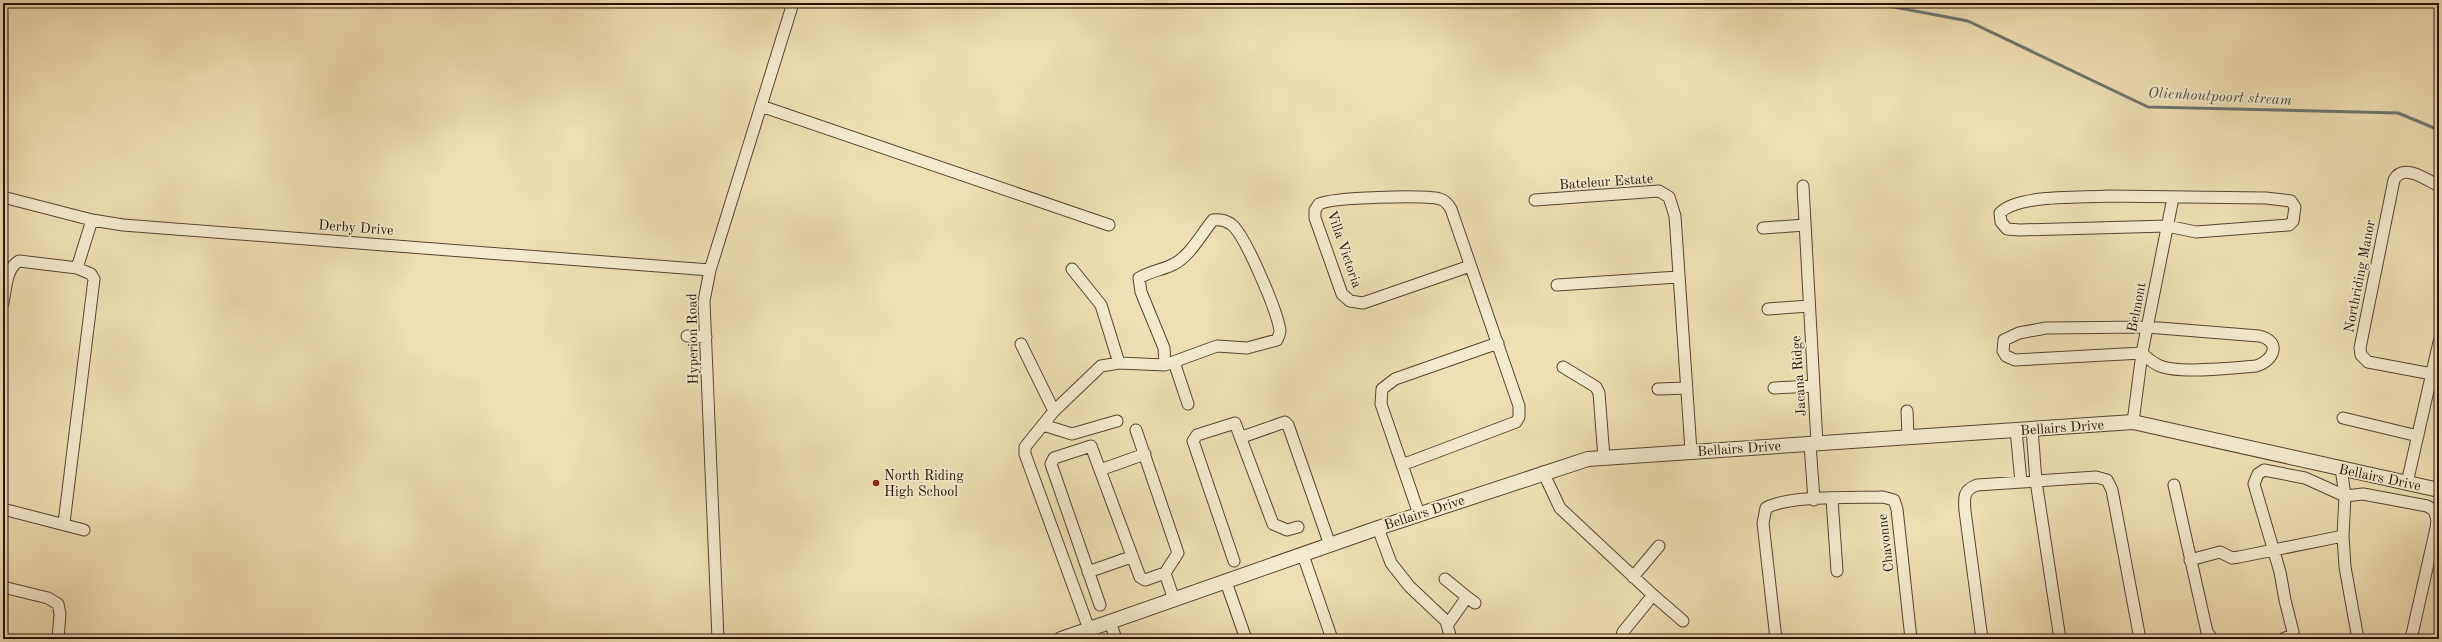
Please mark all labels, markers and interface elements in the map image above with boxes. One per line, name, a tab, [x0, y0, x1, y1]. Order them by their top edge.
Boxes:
water label: Olienhoutpoort stream	[2148, 86, 2292, 109]
street label: Bateleur Estate	[1559, 172, 1654, 192]
street label: Villa Victoria	[1324, 209, 1364, 290]
street label: Derby Drive	[318, 218, 394, 238]
street label: Northriding Manor	[2342, 218, 2378, 334]
street label: Belmont	[2125, 281, 2149, 333]
street label: Hyperion Road	[685, 293, 701, 385]
street label: Jacana Ridge	[1789, 335, 1809, 417]
street label: Bellairs Drive	[2020, 418, 2104, 438]
street label: Bellairs Drive	[1697, 439, 1781, 459]
street label: Bellairs Drive	[2337, 462, 2422, 494]
place label: North Riding High School	[884, 469, 964, 499]
marker: North Riding High School	[871, 478, 881, 488]
street label: Bellairs Drive	[1382, 493, 1466, 533]
street label: Chavonne	[1875, 513, 1897, 573]

